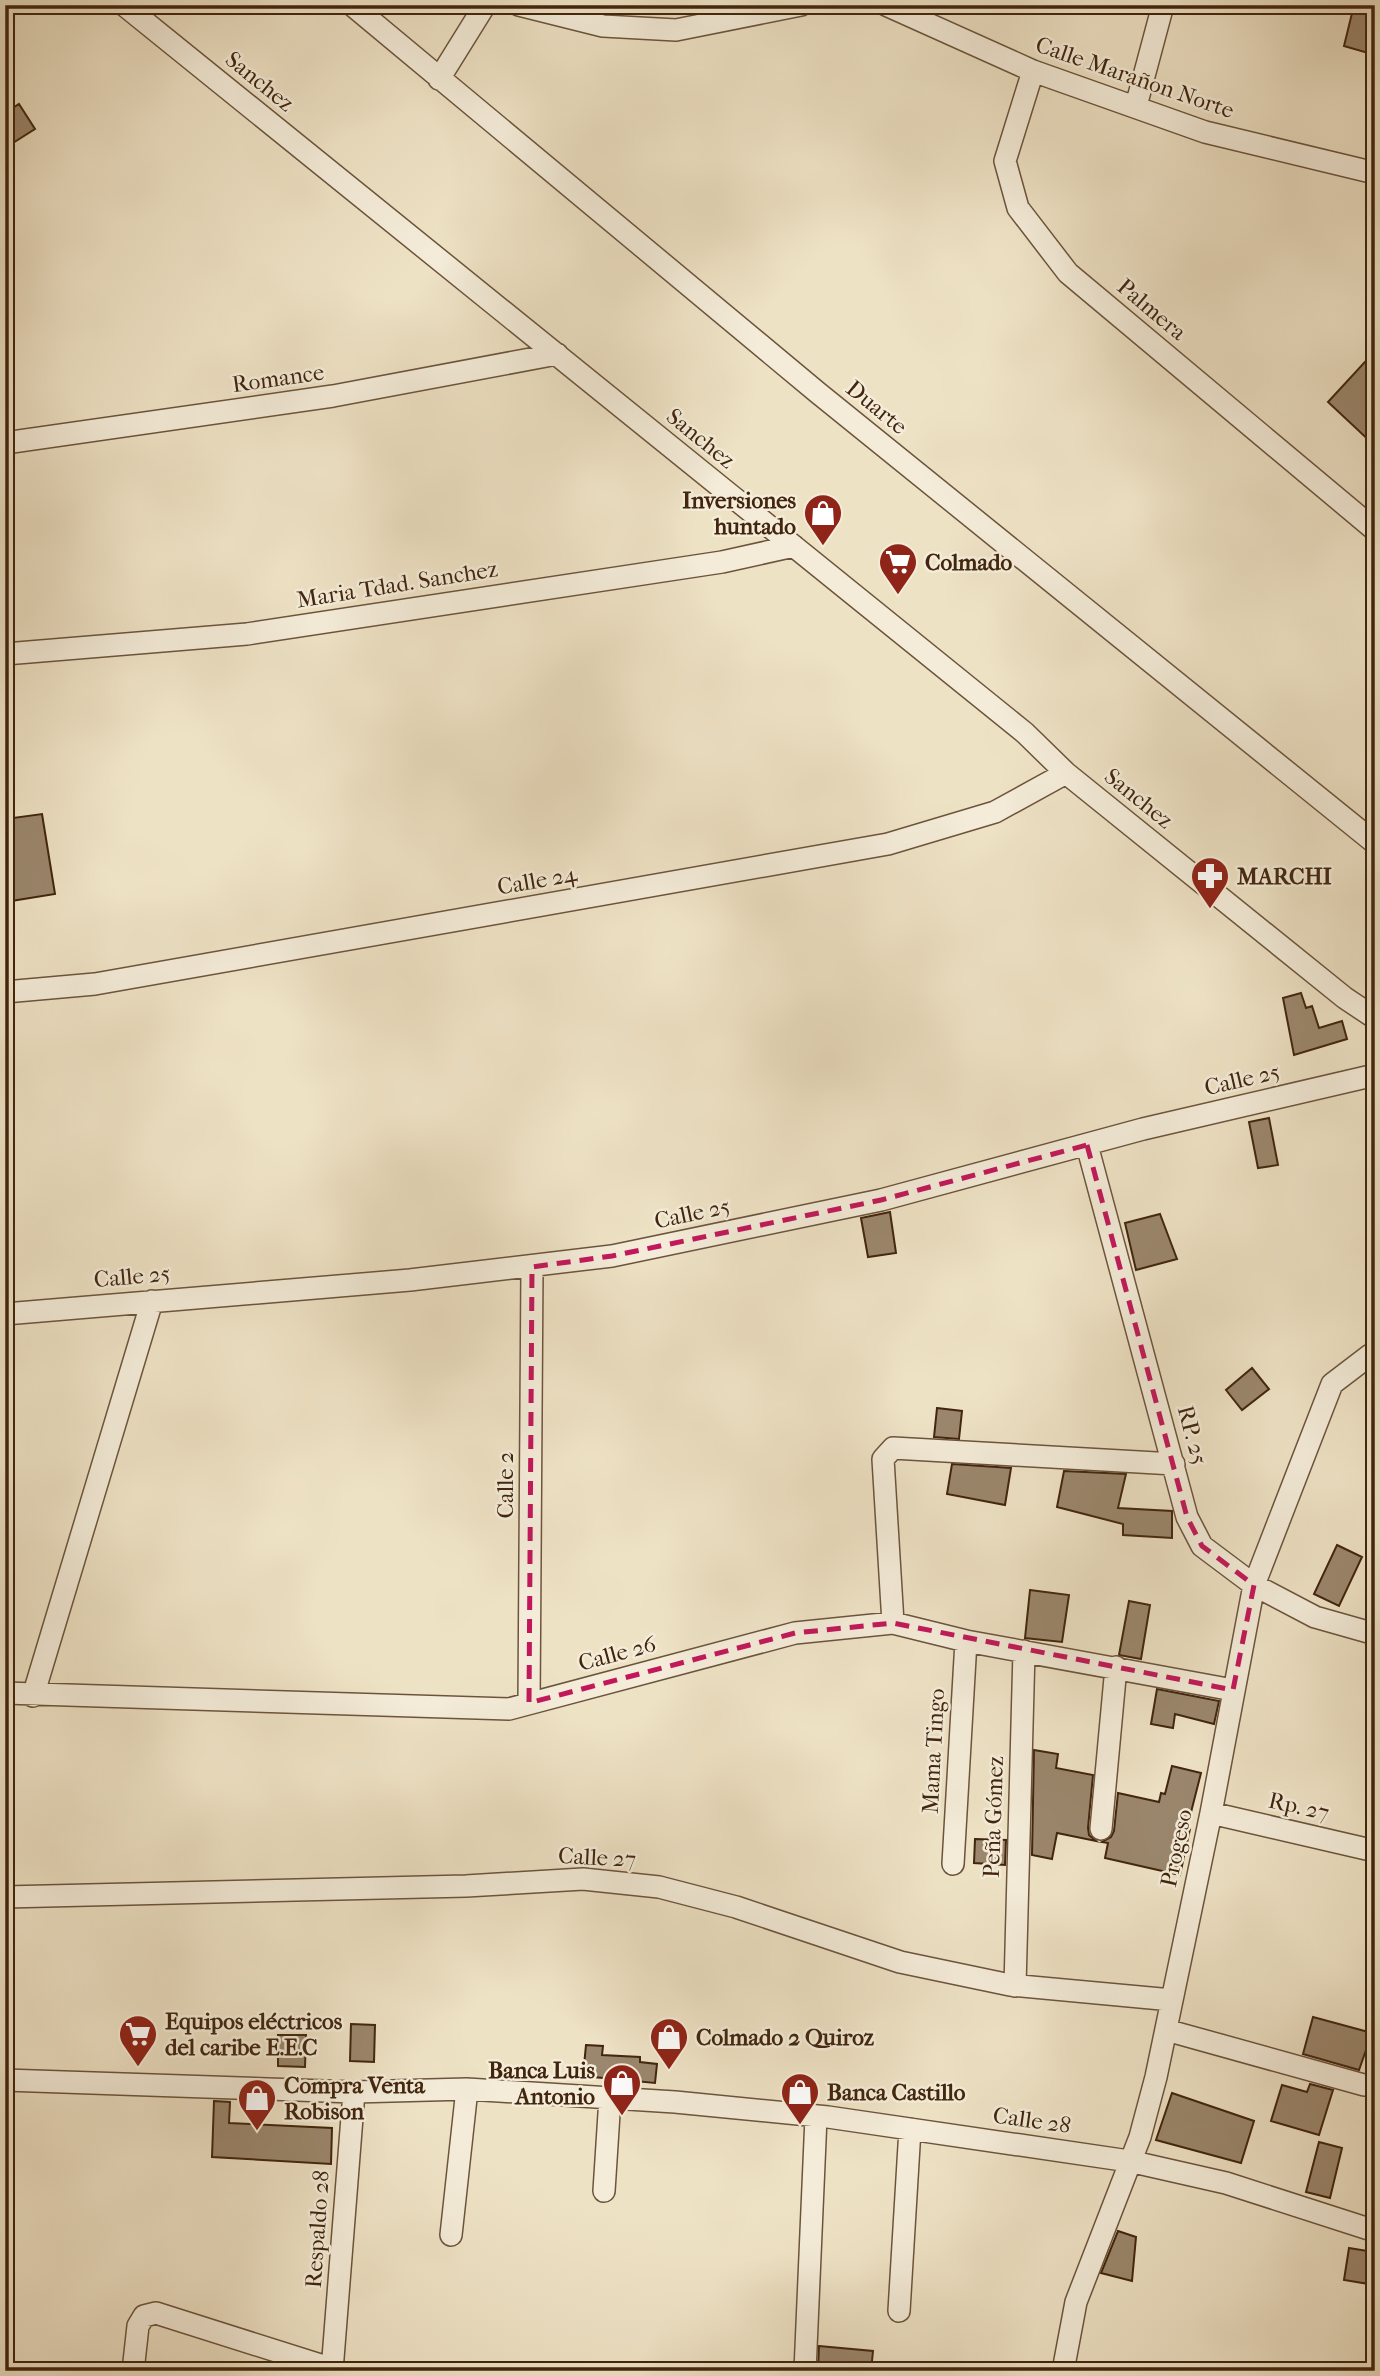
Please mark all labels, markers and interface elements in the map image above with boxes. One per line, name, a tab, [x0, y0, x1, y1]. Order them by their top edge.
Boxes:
street label: Calle Marañon Norte	[1032, 31, 1238, 124]
street label: Sanchez	[220, 46, 299, 117]
street label: Palmera	[1112, 273, 1192, 346]
street label: Romance	[230, 359, 326, 398]
street label: Duarte	[841, 375, 913, 440]
street label: Sanchez	[661, 403, 740, 474]
place label: Inversiones huntado	[682, 487, 797, 540]
shop icon: Inversiones huntado	[802, 492, 844, 547]
supermarket icon: Colmado	[877, 541, 919, 596]
place label: Colmado	[925, 549, 1013, 576]
street label: Maria Tdad. Sanchez	[295, 555, 500, 614]
street label: Sanchez	[1099, 763, 1178, 834]
pharmacy icon: MARCHI	[1189, 855, 1231, 910]
street label: Calle 24	[495, 860, 580, 901]
place label: MARCHI	[1237, 863, 1332, 890]
street label: Calle 25	[1202, 1058, 1283, 1101]
street label: Calle 25	[652, 1192, 733, 1235]
street label: Calle 25	[93, 1260, 172, 1293]
street label: RP. 25	[1172, 1403, 1213, 1468]
street label: Calle 2	[492, 1451, 519, 1518]
street label: Calle 26	[575, 1630, 659, 1677]
street label: Mama Tingo	[917, 1688, 950, 1814]
street label: Peña Gómez	[978, 1756, 1009, 1878]
street label: Rp. 27	[1266, 1786, 1332, 1827]
street label: Progeso	[1155, 1807, 1198, 1890]
street label: Calle 27	[557, 1842, 637, 1873]
place label: Equipos eléctricos del caribe E.E.C	[165, 2008, 343, 2061]
supermarket icon: Equipos eléctricos del caribe E.E.C	[117, 2013, 159, 2068]
shop icon: Colmado 2 Quiroz	[648, 2016, 690, 2071]
place label: Colmado 2 Quiroz	[696, 2024, 875, 2051]
place label: Banca Luis Antonio	[488, 2057, 596, 2110]
shop icon: Banca Luis Antonio	[601, 2062, 643, 2117]
shop icon: Banca Castillo	[779, 2071, 821, 2126]
place label: Compra Venta Robison	[284, 2072, 426, 2125]
shop icon: Compra Venta Robison	[236, 2077, 278, 2132]
place label: Banca Castillo	[827, 2079, 966, 2106]
street label: Calle 28	[991, 2102, 1073, 2139]
street label: Respaldo 28	[300, 2169, 335, 2289]

